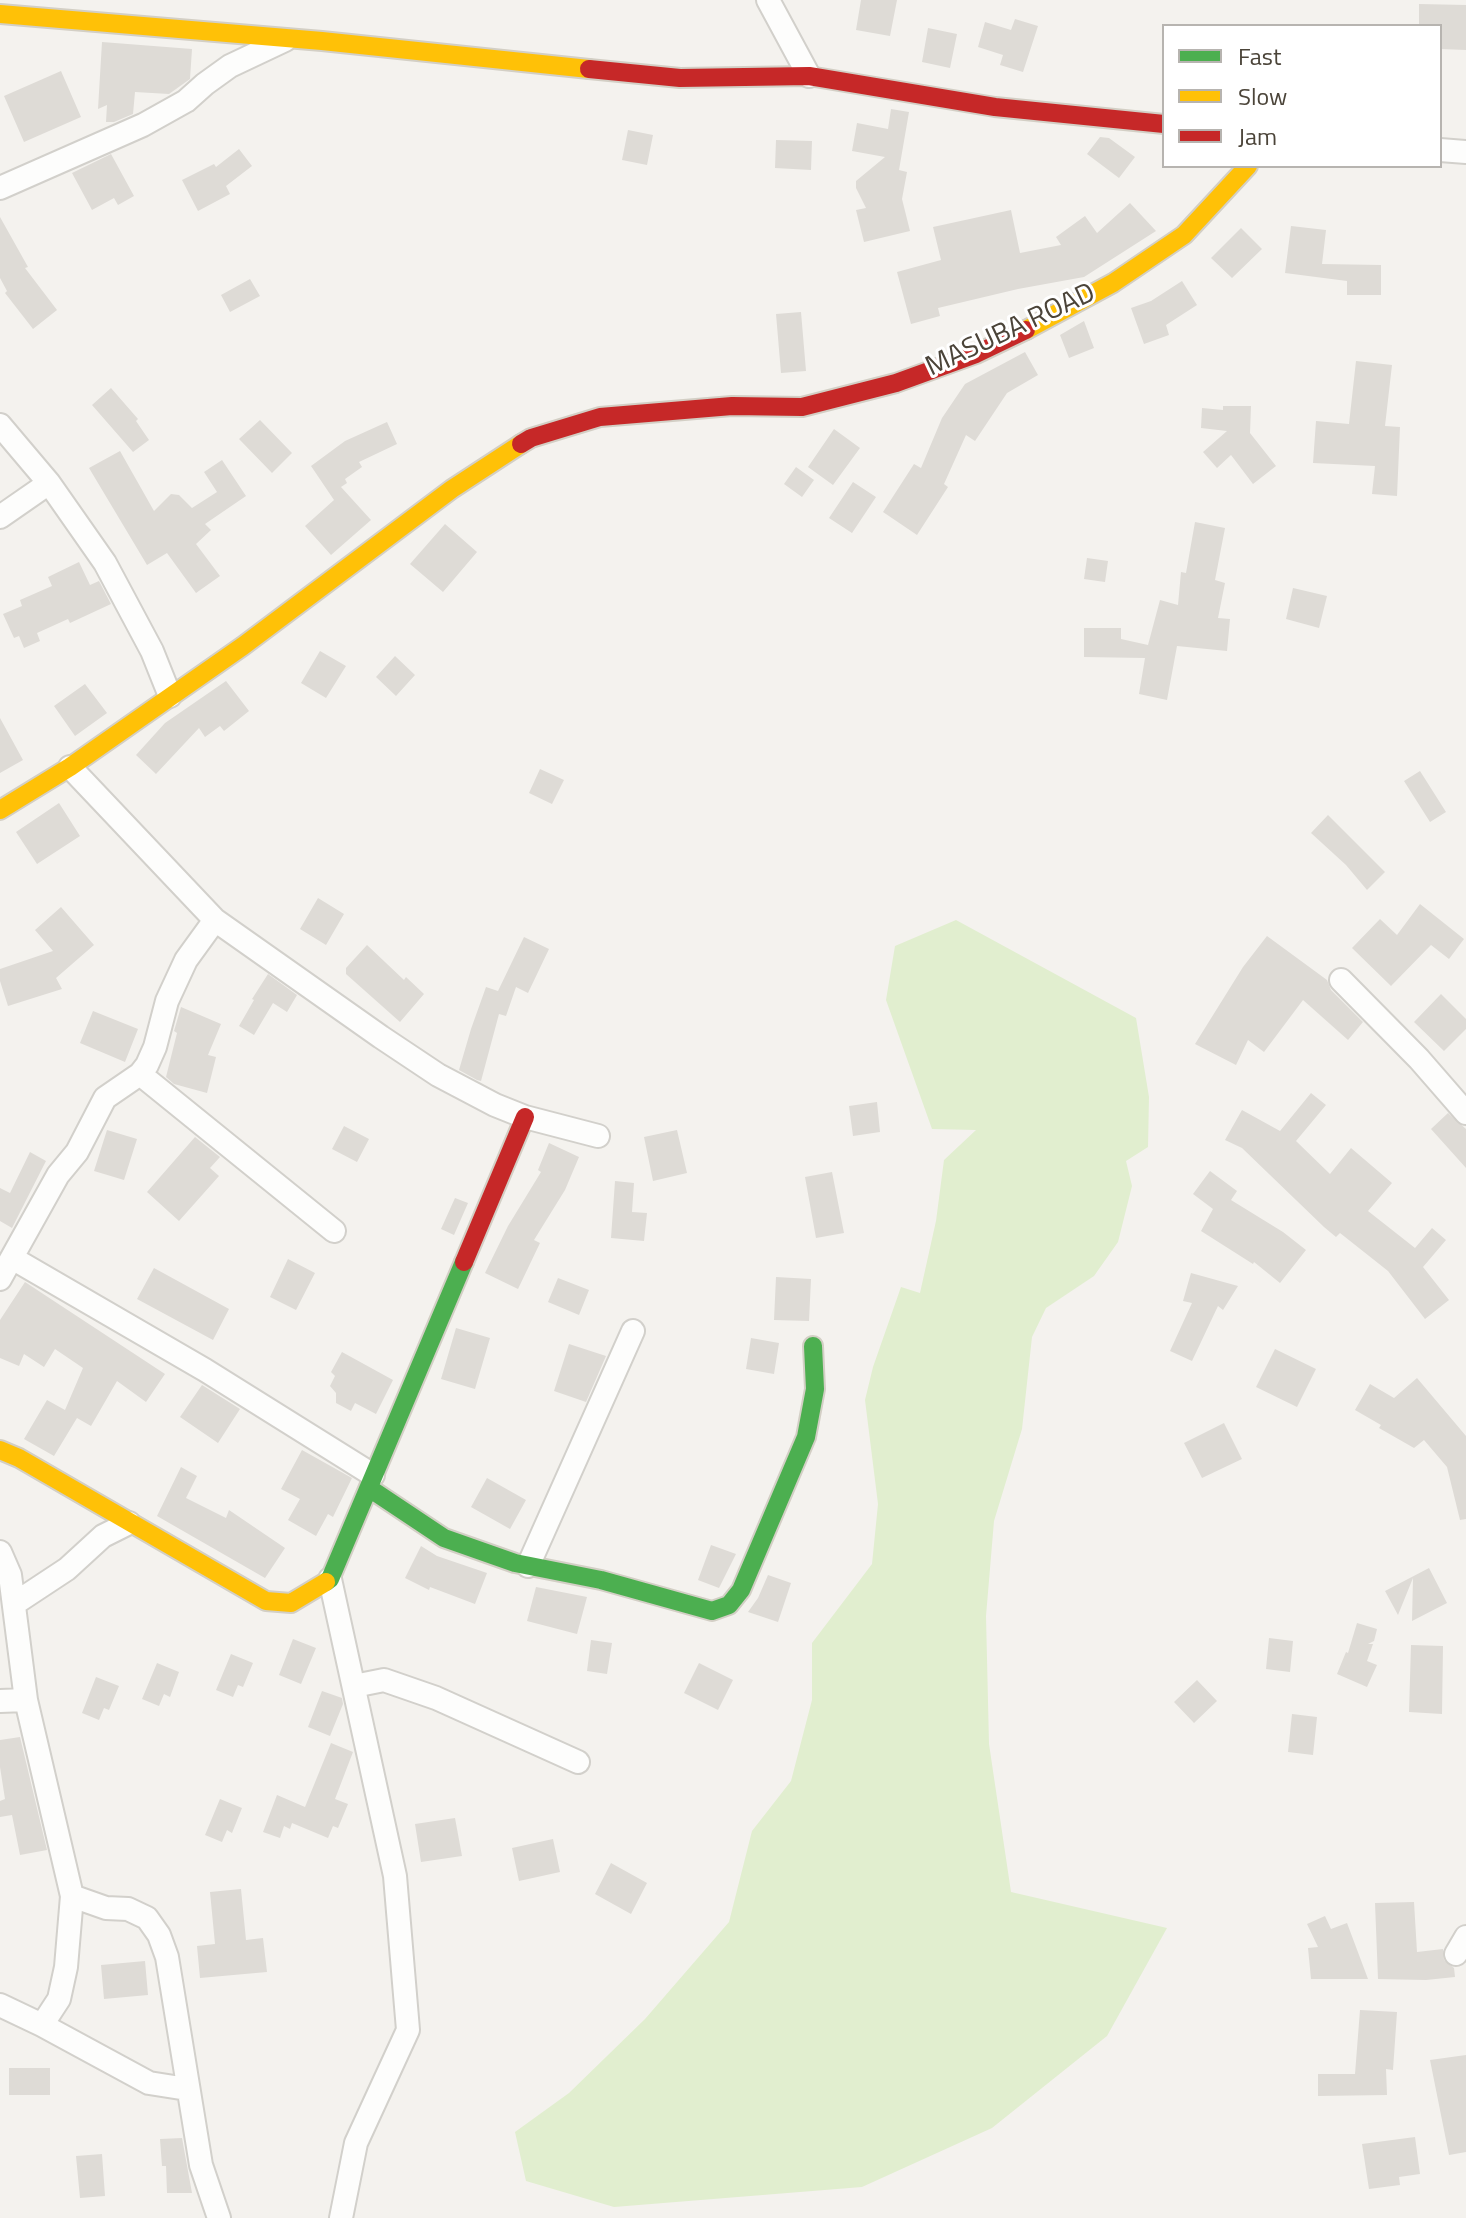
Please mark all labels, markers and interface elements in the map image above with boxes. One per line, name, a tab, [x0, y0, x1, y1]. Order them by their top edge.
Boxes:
legend	[1162, 24, 1442, 168]
text: Fast	[1238, 38, 1281, 74]
text: Slow	[1238, 78, 1287, 114]
text: Jam	[1238, 118, 1277, 154]
street label: MASUBA ROAD	[921, 277, 1101, 385]

